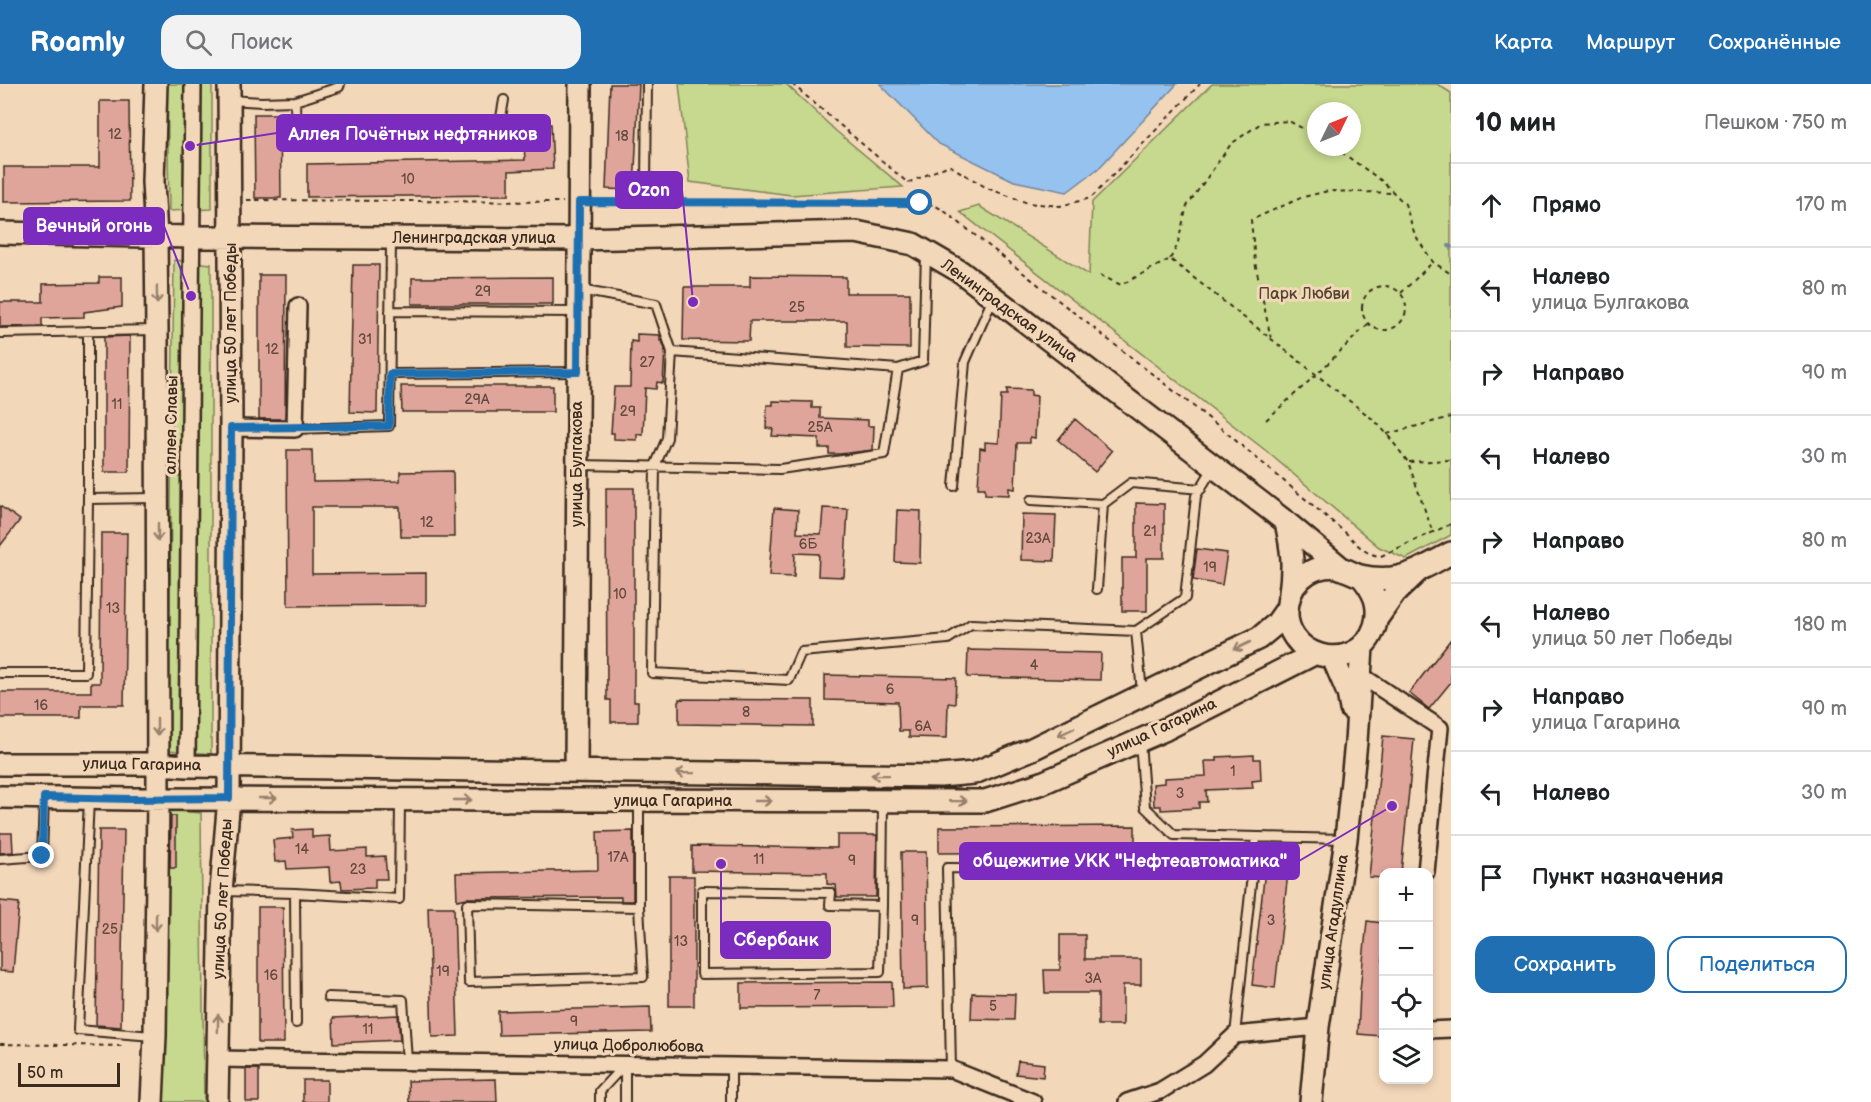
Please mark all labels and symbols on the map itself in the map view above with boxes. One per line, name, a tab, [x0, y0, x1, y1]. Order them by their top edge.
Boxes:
north arrow	[1307, 102, 1361, 156]
callout: Аллея Почётных нефтяников	[277, 115, 550, 151]
text: Аллея Почётных нефтяников	[287, 124, 538, 145]
house number: 12	[108, 126, 123, 143]
house number: 18	[615, 128, 629, 145]
house number: 10	[401, 171, 415, 188]
callout: Ozon	[616, 172, 682, 208]
text: Ozon	[628, 180, 670, 201]
route start	[906, 189, 932, 215]
callout: Вечный огонь	[24, 208, 164, 244]
text: Вечный огонь	[36, 216, 153, 237]
street label: Ленинградская улица	[391, 229, 556, 248]
street label: улица 50 лет Победы	[222, 243, 241, 403]
street label: Ленинградская улица	[936, 255, 1081, 367]
house number: 29	[475, 283, 491, 300]
one-way arrow	[151, 284, 163, 304]
park label: Парк Любви	[1258, 285, 1350, 304]
house number: 25	[789, 299, 805, 316]
house number: 31	[358, 331, 372, 348]
house number: 12	[265, 341, 280, 358]
house number: 27	[639, 354, 655, 371]
street label: аллея Славы	[162, 375, 182, 475]
house number: 29А	[465, 391, 490, 408]
house number: 11	[112, 396, 122, 413]
street label: улица Булгакова	[568, 401, 587, 527]
house number: 29	[620, 403, 636, 420]
house number: 25А	[808, 419, 833, 436]
house number: 12	[420, 514, 435, 531]
one-way arrow	[152, 521, 164, 541]
house number: 21	[1143, 523, 1157, 540]
house number: 23А	[1025, 530, 1051, 547]
house number: 6Б	[799, 536, 817, 553]
house number: 19	[1203, 559, 1217, 576]
house number: 10	[613, 586, 627, 603]
house number: 13	[106, 600, 120, 617]
one-way arrow	[1233, 641, 1251, 653]
house number: 4	[1030, 657, 1039, 674]
house number: 6	[886, 681, 895, 698]
street label: улица Гагарина	[1104, 694, 1220, 762]
house number: 16	[34, 697, 48, 714]
house number: 8	[742, 704, 750, 721]
one-way arrow	[151, 716, 163, 736]
house number: 6А	[914, 718, 932, 735]
one-way arrow	[1058, 727, 1076, 738]
street label: улица Гагарина	[83, 754, 202, 776]
house number: 1	[1230, 763, 1236, 780]
one-way arrow	[676, 767, 696, 779]
one-way arrow	[871, 770, 891, 781]
house number: 3	[1176, 785, 1184, 802]
one-way arrow	[258, 792, 278, 804]
street label: улица Гагарина	[614, 792, 733, 811]
one-way arrow	[453, 794, 473, 805]
one-way arrow	[753, 795, 773, 807]
one-way arrow	[948, 796, 968, 807]
street label: улица 50 лет Победы	[209, 818, 237, 980]
house number: 14	[295, 841, 309, 858]
route end	[28, 842, 54, 868]
callout: общежитие УКК "Нефтеавтоматика"	[960, 843, 1299, 879]
house number: 17А	[608, 849, 629, 866]
house number: 11	[754, 851, 764, 868]
text: общежитие УКК "Нефтеавтоматика"	[973, 851, 1287, 872]
house number: 9	[848, 852, 856, 869]
street label: улица Агадуллина	[1315, 853, 1353, 991]
house number: 23	[350, 861, 366, 878]
one-way arrow	[150, 911, 162, 931]
house number: 9	[911, 912, 919, 929]
house number: 3	[1267, 912, 1275, 929]
house number: 25	[102, 921, 118, 938]
callout: Сбербанк	[721, 922, 830, 958]
text: Сбербанк	[734, 930, 819, 951]
house number: 13	[674, 933, 688, 950]
house number: 19	[436, 963, 450, 980]
house number: 16	[264, 967, 278, 984]
house number: 3А	[1084, 970, 1102, 987]
house number: 7	[814, 987, 821, 1004]
house number: 5	[989, 998, 997, 1015]
one-way arrow	[212, 1013, 224, 1033]
house number: 9	[570, 1013, 578, 1030]
house number: 11	[363, 1021, 373, 1038]
street label: улица Добролюбова	[554, 1035, 705, 1057]
scale bar	[18, 1060, 120, 1088]

